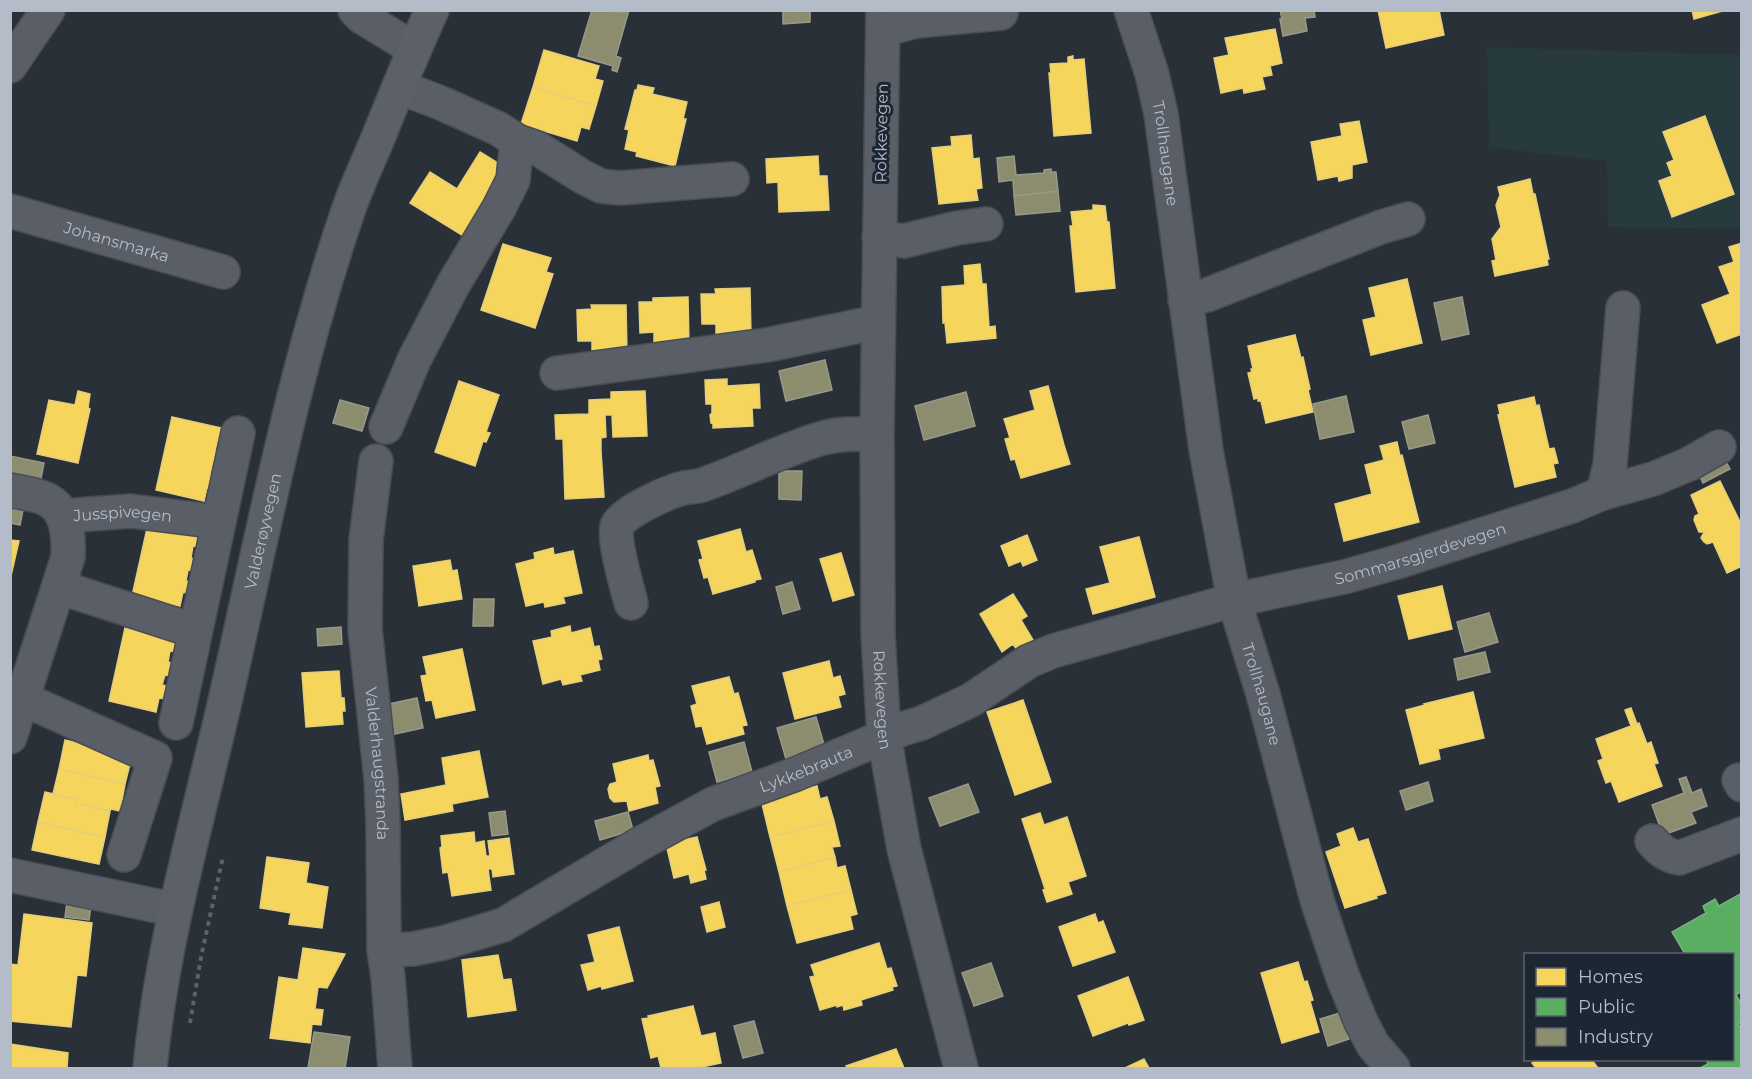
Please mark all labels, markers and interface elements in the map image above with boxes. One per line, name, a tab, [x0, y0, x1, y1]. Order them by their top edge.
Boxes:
street label: Rokkevegen	[871, 83, 892, 183]
street label: Trollhaugane	[1148, 99, 1182, 207]
street label: Johansmarka	[61, 218, 171, 266]
street label: Valderøyvegen	[241, 471, 285, 591]
street label: Jusspivegen	[72, 502, 173, 526]
street label: Sommarsgjerdevegen	[1333, 519, 1509, 589]
street label: Trollhaugane	[1238, 640, 1285, 747]
street label: Rokkevegen	[869, 650, 895, 751]
street label: Valderhaugstranda	[361, 686, 392, 840]
street label: Lykkebrauta	[757, 742, 856, 796]
legend	[1524, 953, 1734, 1061]
text: Homes	[1578, 966, 1643, 988]
text: Public	[1578, 996, 1635, 1018]
text: Industry	[1578, 1026, 1653, 1048]

